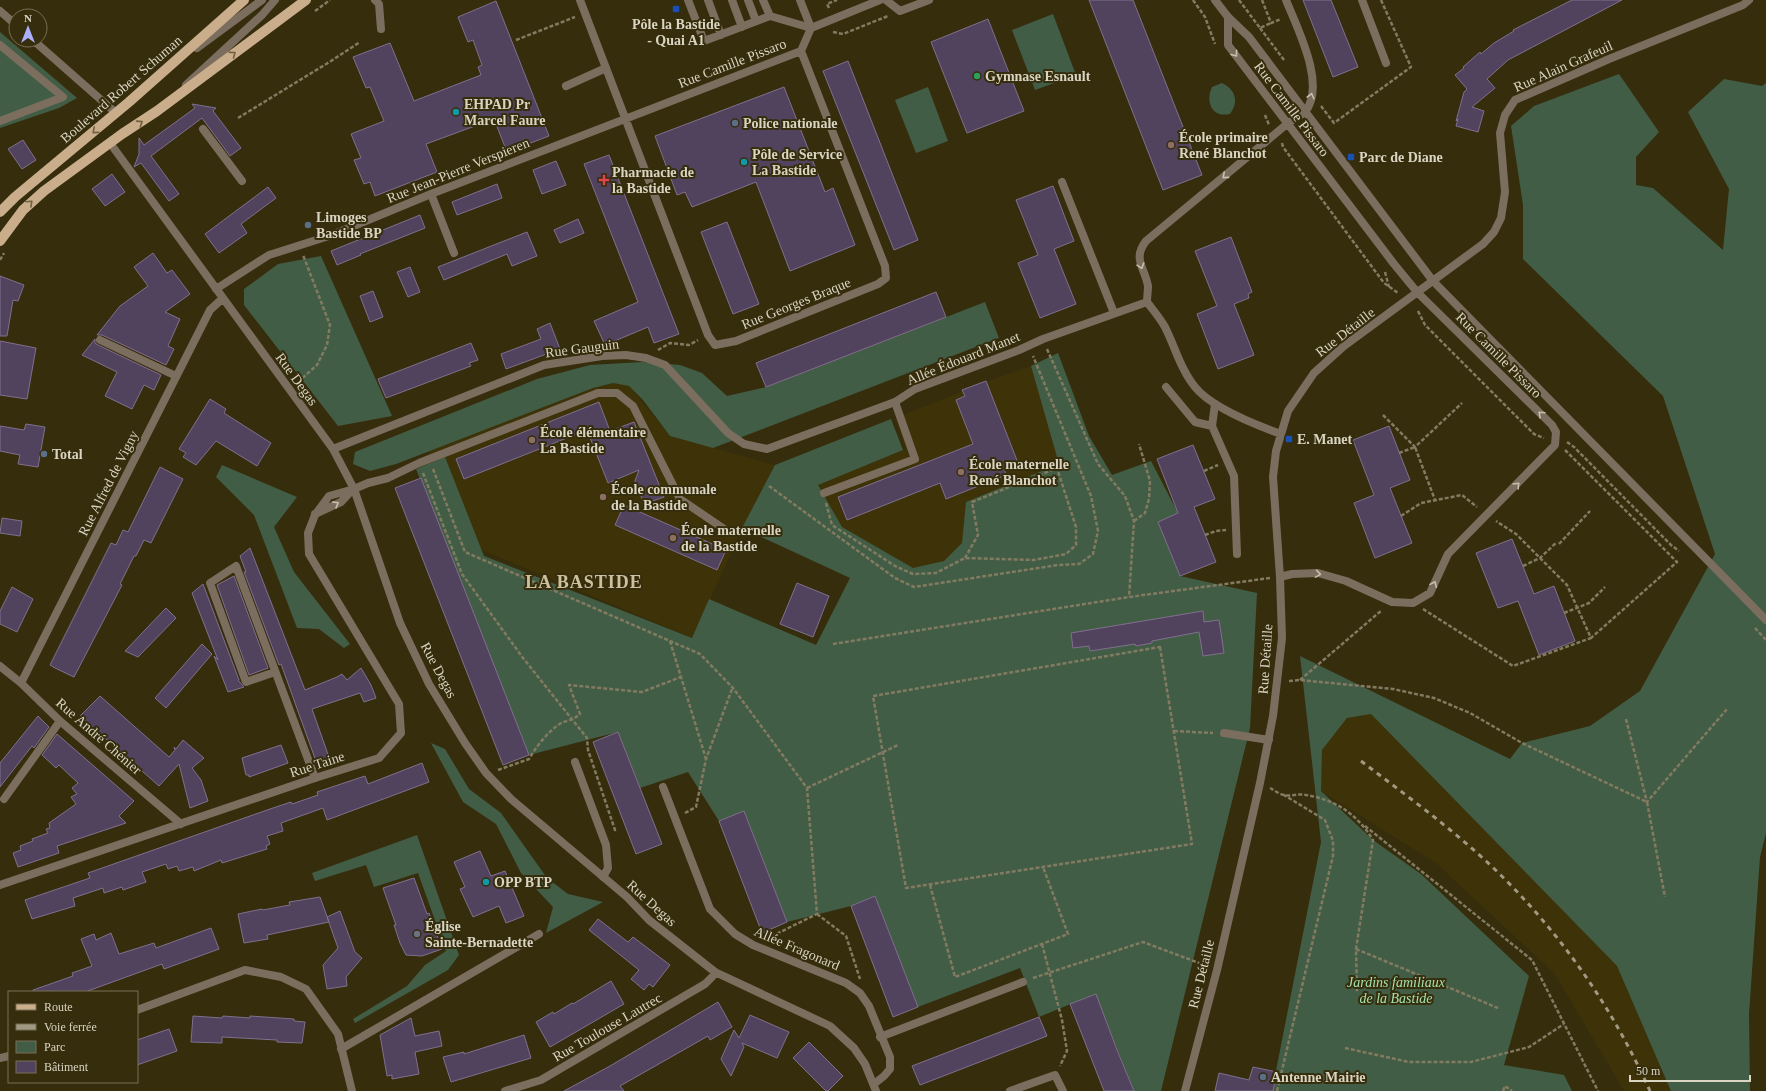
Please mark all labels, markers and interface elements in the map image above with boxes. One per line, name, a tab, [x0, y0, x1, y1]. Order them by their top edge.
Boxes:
marker: Pôle la Bastide - Quai A1	[671, 4, 681, 14]
north arrow	[8, 8, 48, 48]
text: N	[24, 12, 32, 24]
place label: Pôle la Bastide - Quai A1	[632, 17, 720, 48]
street label: Boulevard Robert Schuman	[58, 33, 185, 146]
street label: Rue Camille Pissaro	[676, 36, 788, 91]
street label: Rue Alain Grafeuil	[1511, 38, 1615, 95]
one-way arrow	[1230, 50, 1238, 57]
one-way arrow	[229, 52, 236, 59]
street label: Rue Camille Pissaro	[1251, 59, 1332, 159]
place label: Gymnase Esnault	[985, 69, 1091, 84]
marker: Gymnase Esnault	[972, 71, 982, 81]
one-way arrow	[1306, 92, 1314, 99]
place label: EHPAD Pr Marcel Faure	[464, 97, 546, 128]
marker: EHPAD Pr Marcel Faure	[451, 107, 461, 117]
place label: Police nationale	[743, 116, 838, 131]
marker: Police nationale	[730, 118, 740, 128]
one-way arrow	[135, 120, 142, 127]
one-way arrow	[92, 126, 99, 133]
place label: École primaire René Blanchot	[1179, 129, 1268, 161]
street label: Rue Jean-Pierre Verspieren	[385, 135, 532, 206]
marker: École primaire René Blanchot	[1166, 140, 1176, 150]
place label: Pôle de Service La Bastide	[752, 147, 842, 178]
place label: Parc de Diane	[1359, 150, 1443, 165]
marker: Parc de Diane	[1346, 152, 1356, 162]
marker: Pôle de Service La Bastide	[739, 157, 749, 167]
place label: Pharmacie de la Bastide	[612, 165, 694, 196]
one-way arrow	[1222, 172, 1230, 179]
marker: Pharmacie de la Bastide	[599, 175, 609, 185]
one-way arrow	[25, 201, 33, 208]
place label: Limoges Bastide BP	[316, 210, 382, 241]
marker: Limoges Bastide BP	[303, 220, 313, 230]
one-way arrow	[1137, 263, 1145, 270]
street label: Rue Georges Braque	[739, 275, 853, 332]
street label: Rue Détaille	[1313, 305, 1378, 360]
street label: Rue Camille Pissaro	[1453, 310, 1544, 401]
street label: Allée Édouard Manet	[904, 328, 1022, 388]
street label: Rue Gauguin	[544, 337, 620, 360]
street label: Rue Degas	[273, 350, 321, 408]
one-way arrow	[1538, 411, 1546, 419]
place label: École élémentaire La Bastide	[540, 424, 646, 456]
street label: Rue Alfred de Vigny	[75, 428, 141, 538]
place label: E. Manet	[1297, 432, 1353, 447]
marker: E. Manet	[1284, 434, 1294, 444]
marker: École élémentaire La Bastide	[527, 435, 537, 445]
place label: Total	[52, 447, 83, 462]
marker: Total	[39, 449, 49, 459]
place label: École maternelle René Blanchot	[969, 456, 1069, 488]
marker: École maternelle René Blanchot	[956, 467, 966, 477]
place label: École communale de la Bastide	[611, 481, 716, 513]
one-way arrow	[1512, 482, 1519, 490]
marker: École communale de la Bastide	[598, 492, 608, 502]
one-way arrow	[332, 502, 339, 509]
place label: École maternelle de la Bastide	[681, 522, 781, 554]
marker: École maternelle de la Bastide	[668, 533, 678, 543]
one-way arrow	[1315, 569, 1322, 578]
district label: LA BASTIDE	[525, 572, 643, 592]
one-way arrow	[1429, 580, 1437, 588]
street label: Rue Détaille	[1256, 623, 1275, 695]
street label: Rue Degas	[418, 640, 460, 701]
street label: Rue André Chénier	[53, 695, 145, 778]
street label: Rue Taine	[288, 749, 346, 780]
place label: OPP BTP	[494, 875, 552, 890]
marker: OPP BTP	[481, 877, 491, 887]
street label: Rue Degas	[624, 877, 679, 929]
place label: Église Sainte-Bernadette	[425, 918, 533, 950]
street label: Allée Fragonard	[752, 924, 842, 973]
marker: Église Sainte-Bernadette	[412, 929, 422, 939]
street label: Rue Détaille	[1186, 938, 1217, 1010]
park label: Jardins familiaux de la Bastide	[1347, 975, 1446, 1006]
street label: Rue Toulouse Lautrec	[550, 990, 664, 1065]
legend	[8, 991, 138, 1083]
text: Route	[44, 1000, 73, 1014]
text: Voie ferrée	[44, 1020, 97, 1034]
text: Parc	[44, 1040, 65, 1054]
scale bar	[1630, 1057, 1750, 1083]
text: Bâtiment	[44, 1060, 89, 1074]
text: 50 m	[1636, 1064, 1661, 1078]
place label: Antenne Mairie	[1271, 1070, 1365, 1085]
marker: Antenne Mairie	[1258, 1072, 1268, 1082]

